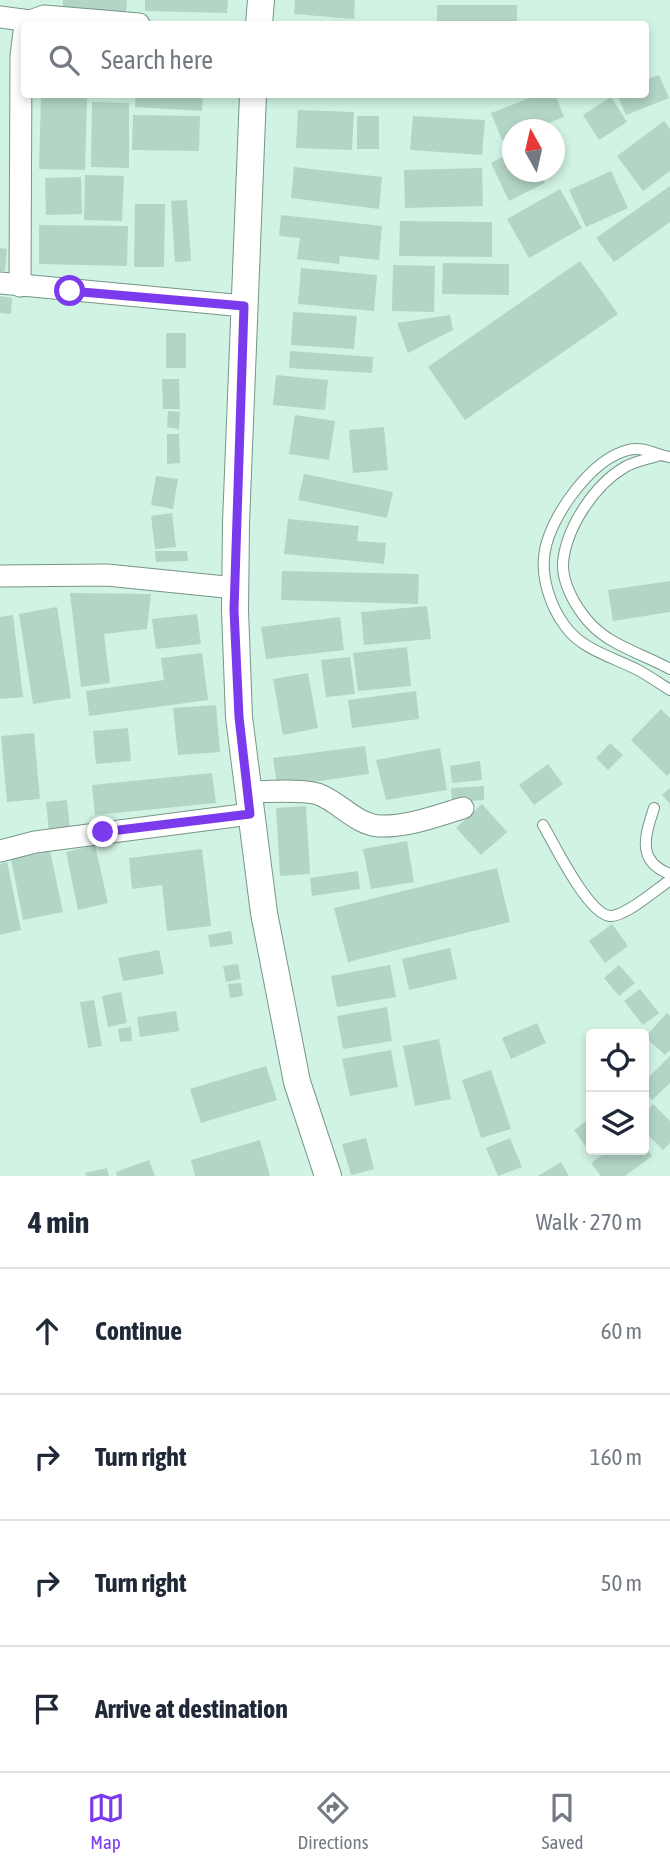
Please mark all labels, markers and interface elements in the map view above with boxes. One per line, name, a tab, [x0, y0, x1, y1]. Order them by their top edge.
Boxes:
search box	[21, 21, 649, 98]
icon: search	[45, 41, 83, 79]
text: Search here	[101, 45, 213, 75]
north arrow	[502, 119, 565, 182]
route start	[54, 275, 85, 306]
route end	[87, 816, 118, 847]
map controls	[586, 1029, 649, 1155]
button: locate	[586, 1029, 649, 1092]
button: layers	[586, 1092, 649, 1155]
text: 4 min	[28, 1205, 89, 1239]
text: Walk · 270 m	[536, 1209, 642, 1235]
icon: ahead	[28, 1312, 66, 1350]
text: Continue	[95, 1316, 182, 1346]
text: 60 m	[601, 1318, 642, 1344]
icon: right	[28, 1438, 66, 1476]
text: Turn right	[95, 1442, 186, 1472]
text: 160 m	[590, 1444, 642, 1470]
icon: right	[28, 1564, 66, 1602]
text: Turn right	[95, 1568, 186, 1598]
text: 50 m	[601, 1570, 642, 1596]
icon: arrive	[28, 1690, 66, 1728]
text: Arrive at destination	[95, 1694, 288, 1724]
tab: Map	[87, 1789, 125, 1853]
tab: Directions	[298, 1789, 368, 1853]
tab: Saved	[541, 1789, 583, 1853]

